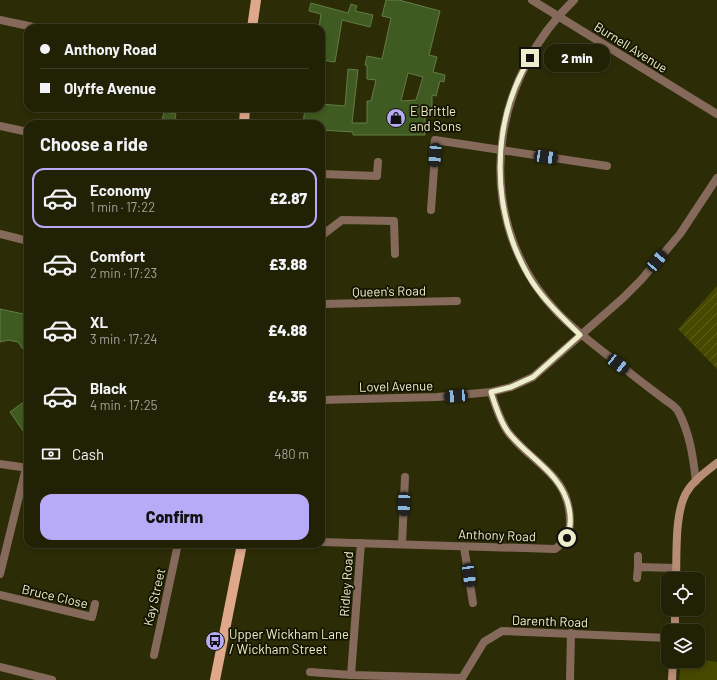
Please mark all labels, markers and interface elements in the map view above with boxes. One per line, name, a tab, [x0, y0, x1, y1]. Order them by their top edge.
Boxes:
street label: Burnell Avenue	[591, 18, 671, 76]
text: Anthony Road	[64, 40, 157, 58]
callout: 2 min	[544, 44, 610, 72]
route end	[521, 49, 539, 67]
text: 2 min	[561, 50, 593, 66]
text: Olyffe Avenue	[64, 79, 156, 97]
place label: E Brittle and Sons	[410, 103, 461, 134]
shop icon: E Brittle and Sons	[385, 107, 407, 129]
text: Choose a ride	[40, 133, 148, 155]
car	[428, 143, 442, 167]
car	[533, 149, 559, 165]
icon: car	[42, 180, 78, 216]
text: Economy	[90, 181, 151, 199]
text: £2.87	[269, 189, 307, 207]
text: 1 min · 17:22	[90, 199, 155, 215]
icon: car	[42, 246, 78, 282]
text: Comfort	[90, 247, 145, 265]
car	[645, 248, 669, 274]
text: £3.88	[269, 255, 307, 273]
text: 2 min · 17:23	[90, 265, 157, 281]
street label: Queen's Road	[352, 282, 426, 300]
icon: car	[42, 312, 78, 348]
text: XL	[90, 313, 108, 331]
text: £4.88	[268, 321, 307, 339]
text: 3 min · 17:24	[90, 331, 158, 347]
car	[605, 352, 631, 376]
street label: Lovel Avenue	[359, 377, 433, 395]
icon: car	[42, 378, 78, 414]
text: Black	[90, 379, 127, 397]
text: £4.35	[268, 387, 307, 405]
car	[444, 389, 468, 403]
text: 4 min · 17:25	[90, 397, 158, 413]
icon: cash	[40, 443, 62, 465]
text: Cash	[72, 445, 104, 463]
text: 480 m	[274, 446, 309, 462]
car	[398, 492, 410, 516]
button: Confirm	[40, 494, 309, 540]
street label: Anthony Road	[458, 526, 536, 544]
route start	[558, 529, 576, 547]
street label: Ridley Road	[336, 551, 356, 617]
car	[461, 562, 477, 588]
street label: Kay Street	[140, 567, 168, 627]
map controls	[661, 572, 705, 668]
button: locate	[661, 572, 705, 616]
street label: Bruce Close	[20, 581, 90, 611]
street label: Darenth Road	[512, 612, 588, 630]
button: layers	[661, 624, 705, 668]
place label: Upper Wickham Lane / Wickham Street	[229, 626, 349, 657]
bus stop icon: Upper Wickham Lane / Wickham Street	[204, 630, 226, 652]

